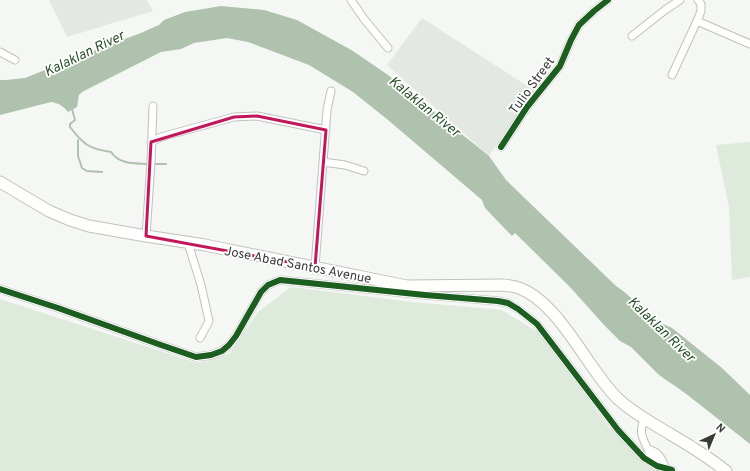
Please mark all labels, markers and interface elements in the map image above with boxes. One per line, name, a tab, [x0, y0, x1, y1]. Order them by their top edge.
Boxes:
water label: Kalaklan River	[42, 27, 129, 81]
street label: Tulio Street	[506, 54, 559, 118]
water label: Kalaklan River	[385, 73, 465, 142]
street label: Jose Abad Santos Avenue	[223, 244, 372, 288]
water label: Kalaklan River	[624, 294, 699, 368]
north arrow	[694, 415, 734, 455]
text: N	[713, 421, 728, 436]

